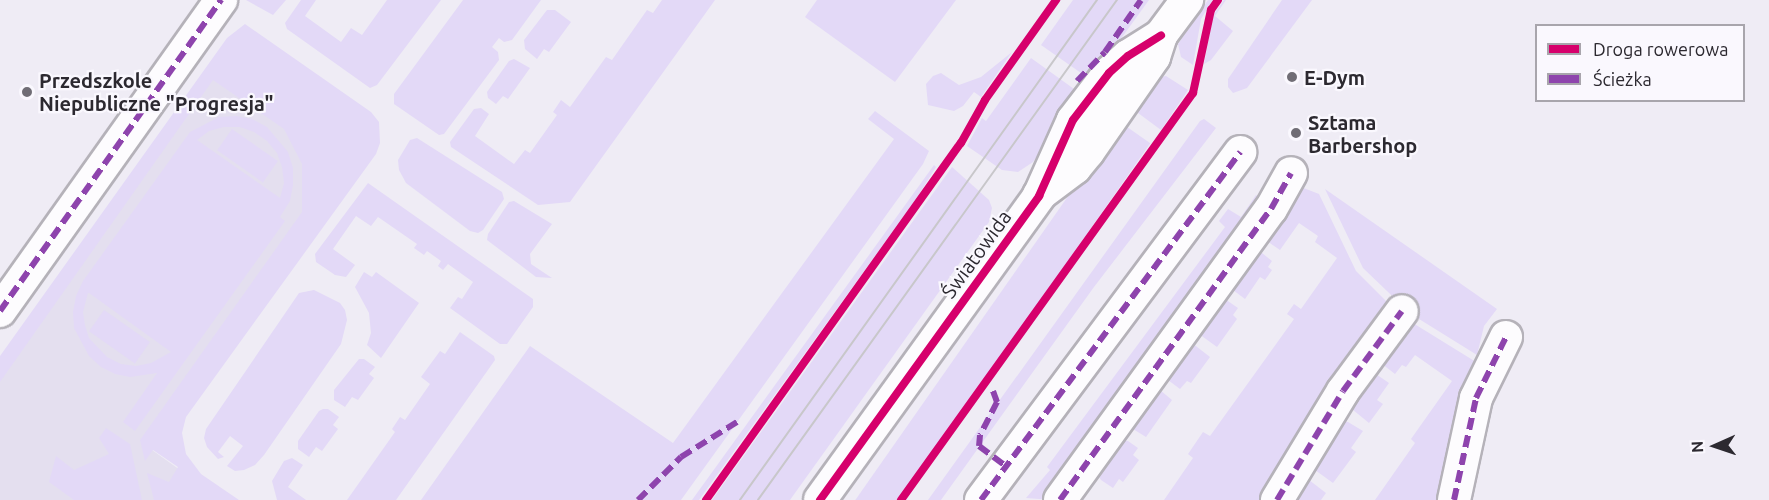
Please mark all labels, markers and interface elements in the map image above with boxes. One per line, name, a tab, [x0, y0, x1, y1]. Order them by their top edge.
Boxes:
legend	[1535, 24, 1745, 102]
text: Droga rowerowa	[1593, 39, 1729, 59]
place label: E-Dym	[1304, 65, 1365, 89]
place label: Przedszkole Niepubliczne "Progresja"	[39, 68, 274, 115]
text: Ścieżka	[1593, 69, 1652, 89]
marker: E-Dym	[1285, 70, 1299, 84]
marker: Przedszkole Niepubliczne "Progresja"	[20, 85, 34, 99]
place label: Sztama Barbershop	[1308, 110, 1417, 157]
marker: Sztama Barbershop	[1289, 126, 1303, 140]
street label: Światowida	[936, 205, 1016, 303]
north arrow	[1685, 416, 1745, 476]
text: N	[1688, 441, 1706, 453]

